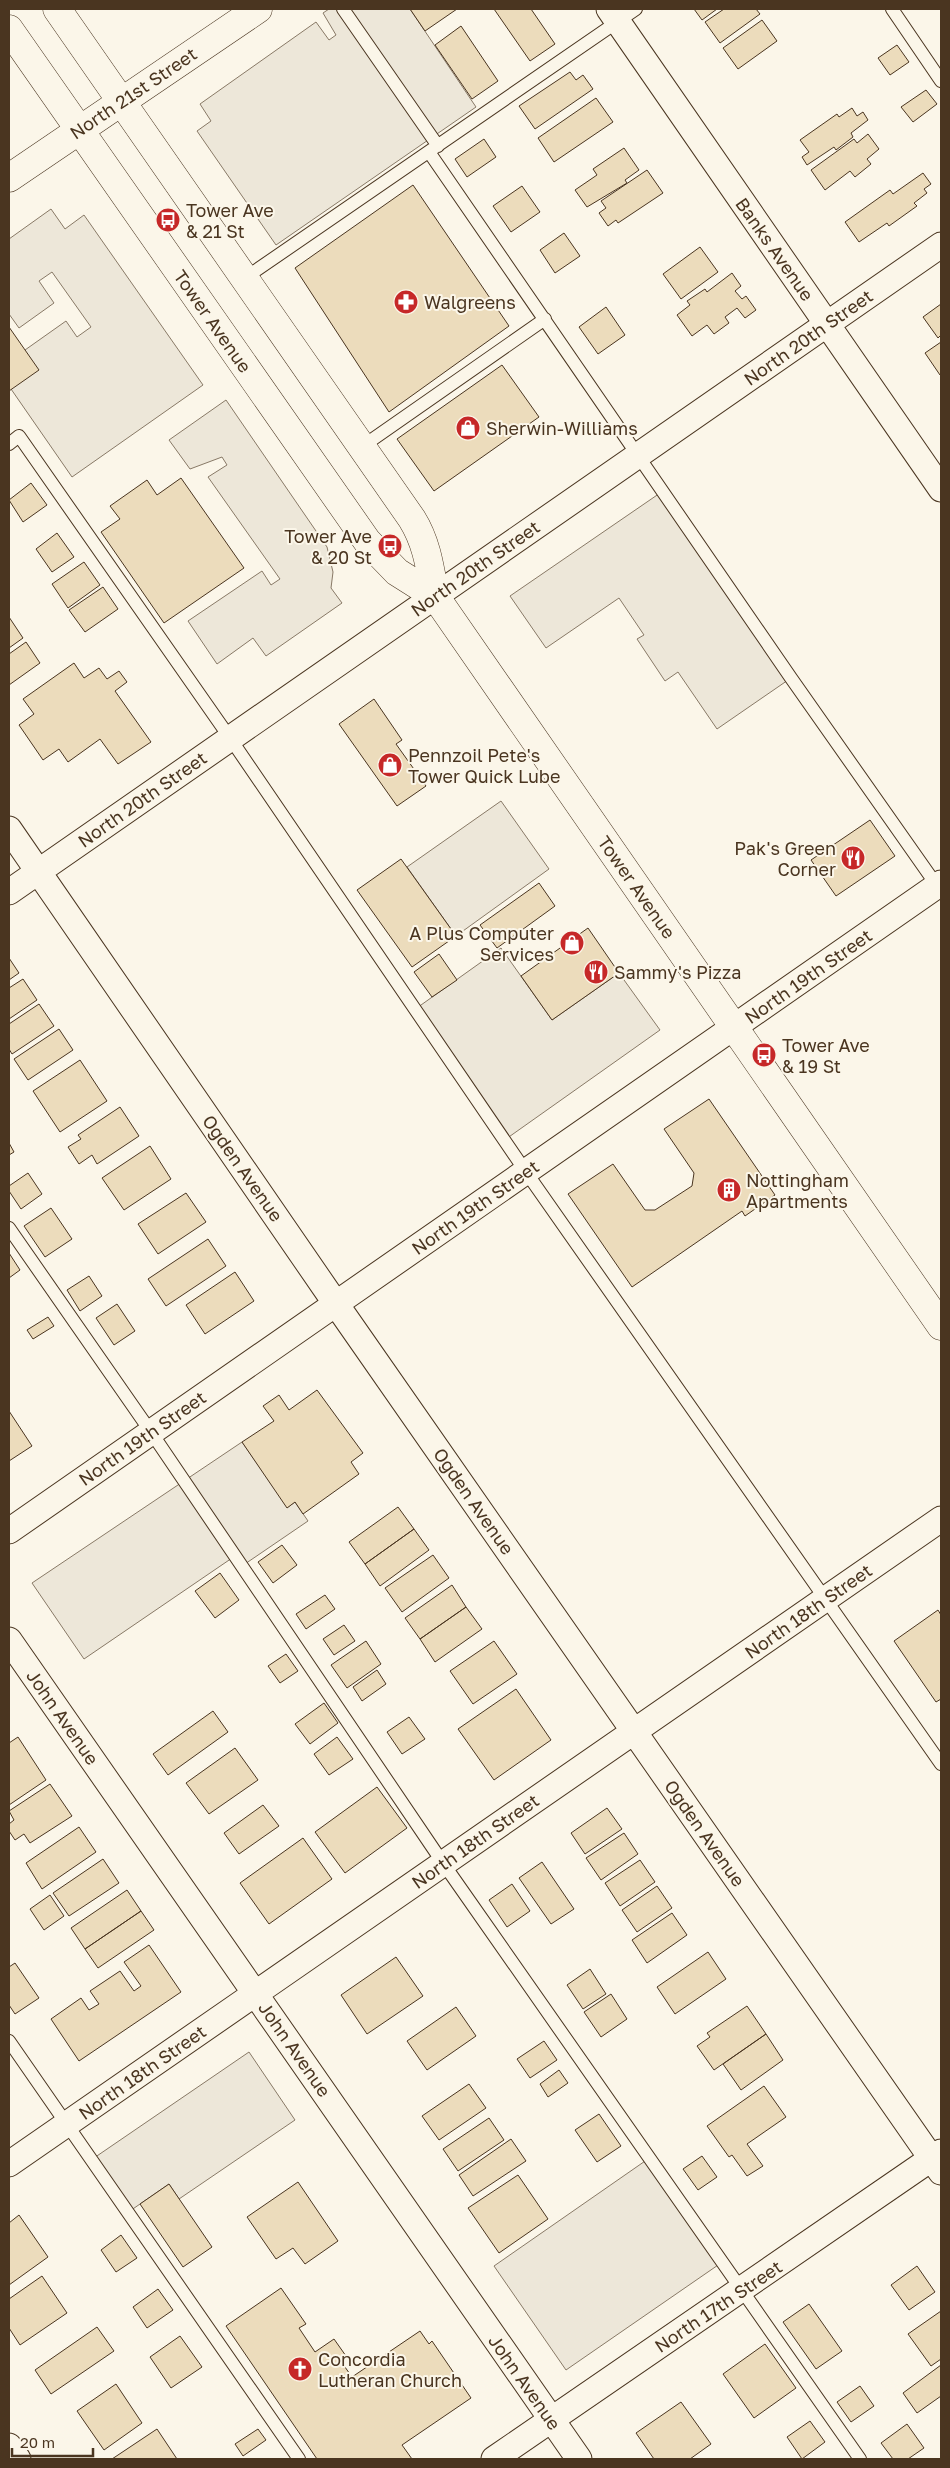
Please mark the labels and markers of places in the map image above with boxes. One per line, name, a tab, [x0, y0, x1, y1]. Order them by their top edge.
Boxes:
place label: Tower Ave & 21 St	[186, 199, 274, 242]
bus stop icon: Tower Ave & 21 St	[155, 207, 181, 233]
pharmacy icon: Walgreens	[393, 289, 419, 315]
place label: Walgreens	[424, 291, 516, 313]
shop icon: Sherwin-Williams	[455, 415, 481, 441]
place label: Sherwin-Williams	[486, 417, 638, 439]
place label: Tower Ave & 20 St	[284, 525, 372, 568]
bus stop icon: Tower Ave & 20 St	[377, 533, 403, 559]
place label: Pennzoil Pete's Tower Quick Lube	[408, 744, 560, 787]
shop icon: Pennzoil Pete's Tower Quick Lube	[377, 752, 403, 778]
place label: Pak's Green Corner	[734, 837, 836, 880]
restaurant icon: Pak's Green Corner	[840, 845, 866, 871]
place label: A Plus Computer Services	[409, 922, 554, 965]
shop icon: A Plus Computer Services	[559, 930, 585, 956]
restaurant icon: Sammy's Pizza	[583, 959, 609, 985]
place label: Sammy's Pizza	[614, 961, 741, 983]
place label: Tower Ave & 19 St	[782, 1034, 870, 1077]
bus stop icon: Tower Ave & 19 St	[751, 1042, 777, 1068]
place label: Nottingham Apartments	[746, 1169, 849, 1212]
building icon: Nottingham Apartments	[716, 1177, 742, 1203]
place label: Concordia Lutheran Church	[318, 2348, 462, 2391]
church icon: Concordia Lutheran Church	[287, 2356, 313, 2382]

